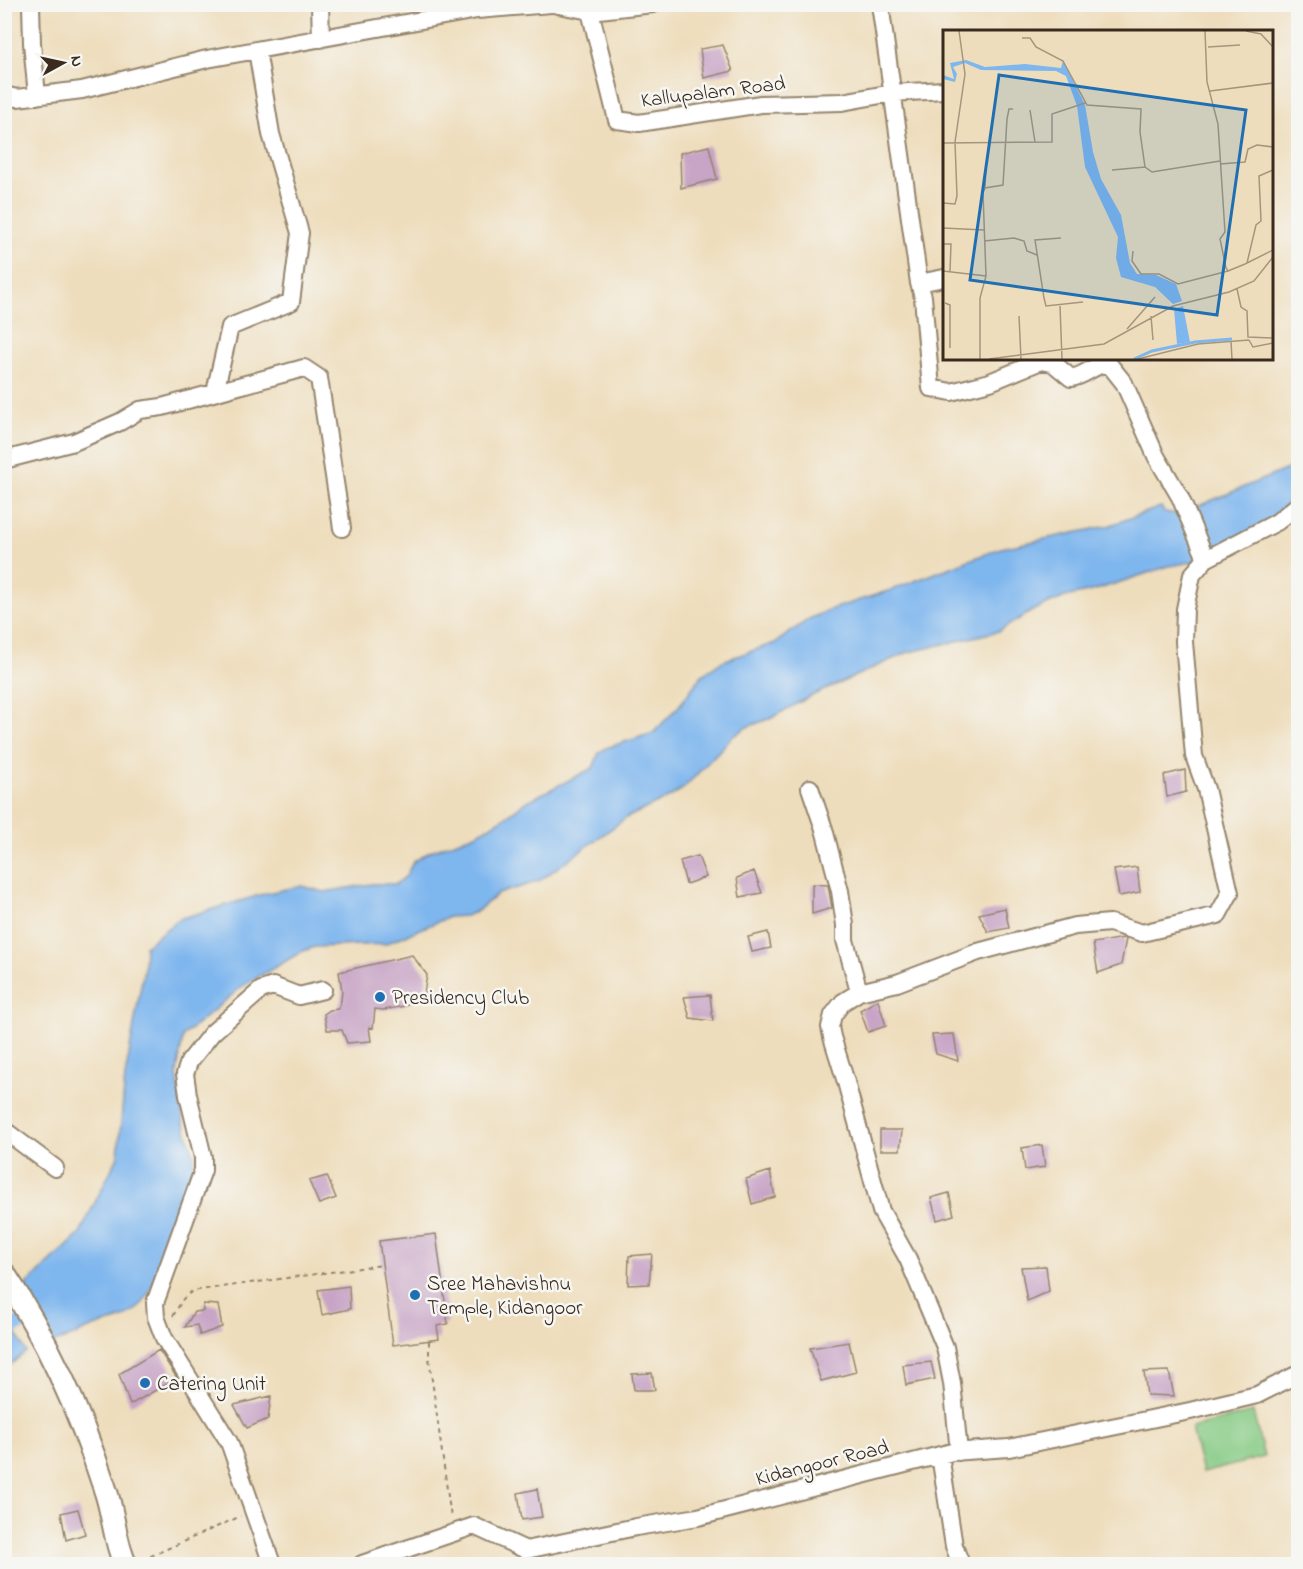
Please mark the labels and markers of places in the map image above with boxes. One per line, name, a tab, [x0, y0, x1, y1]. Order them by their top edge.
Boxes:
place label: Presidency Club	[392, 984, 529, 1016]
marker: Presidency Club	[373, 990, 387, 1004]
place label: Sree Mahavishnu Temple, Kidangoor	[427, 1270, 583, 1326]
marker: Sree Mahavishnu Temple, Kidangoor	[408, 1288, 422, 1302]
place label: Catering Unit	[157, 1370, 266, 1402]
marker: Catering Unit	[138, 1376, 152, 1390]

